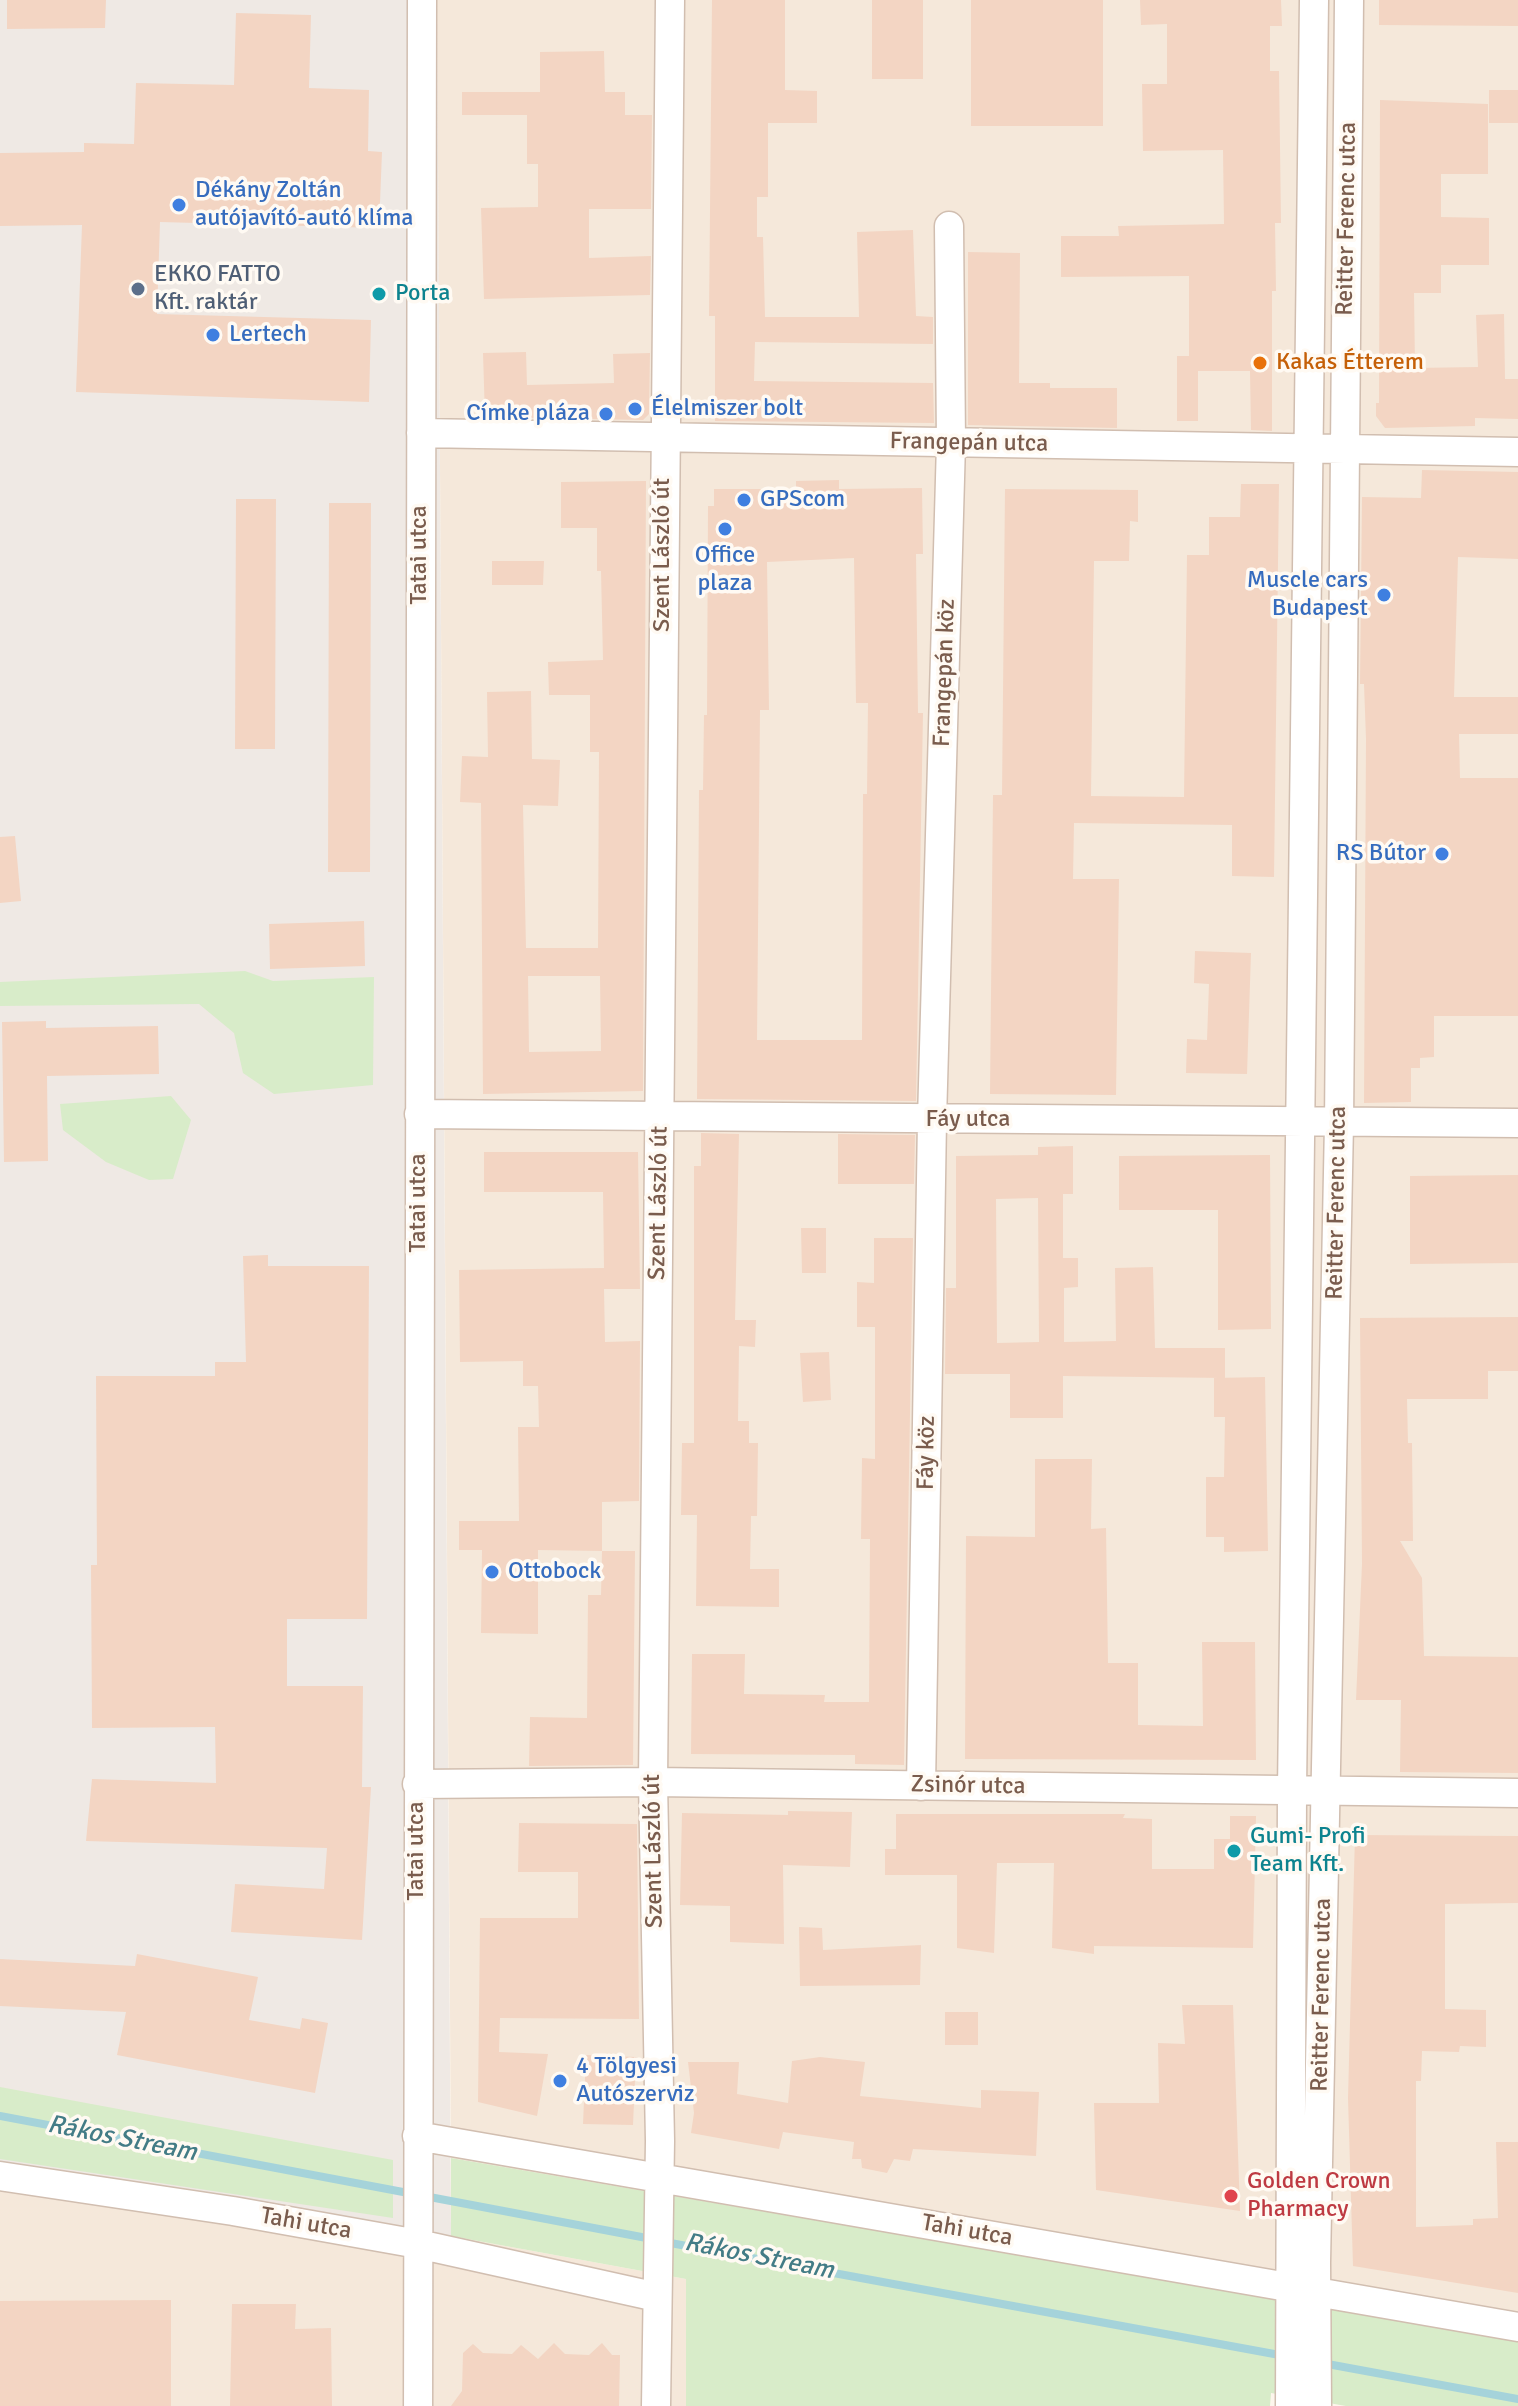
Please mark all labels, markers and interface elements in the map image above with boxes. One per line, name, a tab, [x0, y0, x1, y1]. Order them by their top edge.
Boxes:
street label: Reitter Ferenc utca	[1331, 122, 1363, 316]
place label: Dékány Zoltán autójavító-autó klíma	[195, 177, 414, 233]
marker: Dékány Zoltán autójavító-autó klíma	[170, 196, 188, 214]
place label: EKKO FATTO Kft. raktár	[154, 261, 281, 317]
marker: EKKO FATTO Kft. raktár	[129, 280, 147, 298]
place label: Porta	[395, 280, 450, 308]
marker: Porta	[370, 285, 388, 303]
place label: Lertech	[229, 321, 307, 349]
marker: Lertech	[204, 326, 222, 344]
place label: Kakas Étterem	[1276, 349, 1424, 377]
marker: Kakas Étterem	[1251, 354, 1269, 372]
place label: Élelmiszer bolt	[651, 395, 803, 423]
place label: Címke pláza	[466, 400, 590, 428]
marker: Élelmiszer bolt	[626, 400, 644, 418]
marker: Címke pláza	[597, 405, 615, 423]
street label: Frangepán utca	[889, 427, 1049, 459]
street label: Szent László út	[649, 478, 677, 632]
place label: GPScom	[760, 486, 845, 514]
marker: GPScom	[735, 491, 753, 509]
street label: Tatai utca	[406, 505, 434, 605]
marker: Office plaza	[716, 520, 734, 538]
place label: Office plaza	[695, 542, 755, 598]
place label: Muscle cars Budapest	[1247, 567, 1368, 623]
marker: Muscle cars Budapest	[1375, 586, 1393, 604]
street label: Frangepán köz	[928, 598, 962, 748]
place label: RS Bútor	[1336, 840, 1426, 868]
marker: RS Bútor	[1433, 845, 1451, 863]
street label: Fáy utca	[926, 1106, 1010, 1134]
street label: Reitter Ferenc utca	[1321, 1106, 1353, 1300]
street label: Szent László út	[643, 1126, 675, 1280]
street label: Tatai utca	[405, 1153, 433, 1253]
street label: Fáy köz	[912, 1416, 942, 1490]
place label: Ottobock	[508, 1558, 601, 1586]
marker: Ottobock	[483, 1563, 501, 1581]
street label: Zsinór utca	[910, 1771, 1026, 1801]
street label: Szent László út	[638, 1774, 670, 1928]
street label: Tatai utca	[403, 1801, 431, 1901]
place label: Gumi- Profi Team Kft.	[1250, 1823, 1366, 1879]
marker: Gumi- Profi Team Kft.	[1225, 1842, 1243, 1860]
street label: Reitter Ferenc utca	[1306, 1898, 1338, 2092]
place label: 4 Tölgyesi Autószerviz	[576, 2053, 694, 2109]
marker: 4 Tölgyesi Autószerviz	[551, 2072, 569, 2090]
water label: Rákos Stream	[45, 2109, 199, 2169]
place label: Golden Crown Pharmacy	[1247, 2168, 1390, 2224]
marker: Golden Crown Pharmacy	[1222, 2187, 1240, 2205]
street label: Tahi utca	[258, 2202, 354, 2246]
street label: Tahi utca	[919, 2209, 1015, 2253]
water label: Rákos Stream	[682, 2227, 836, 2287]

